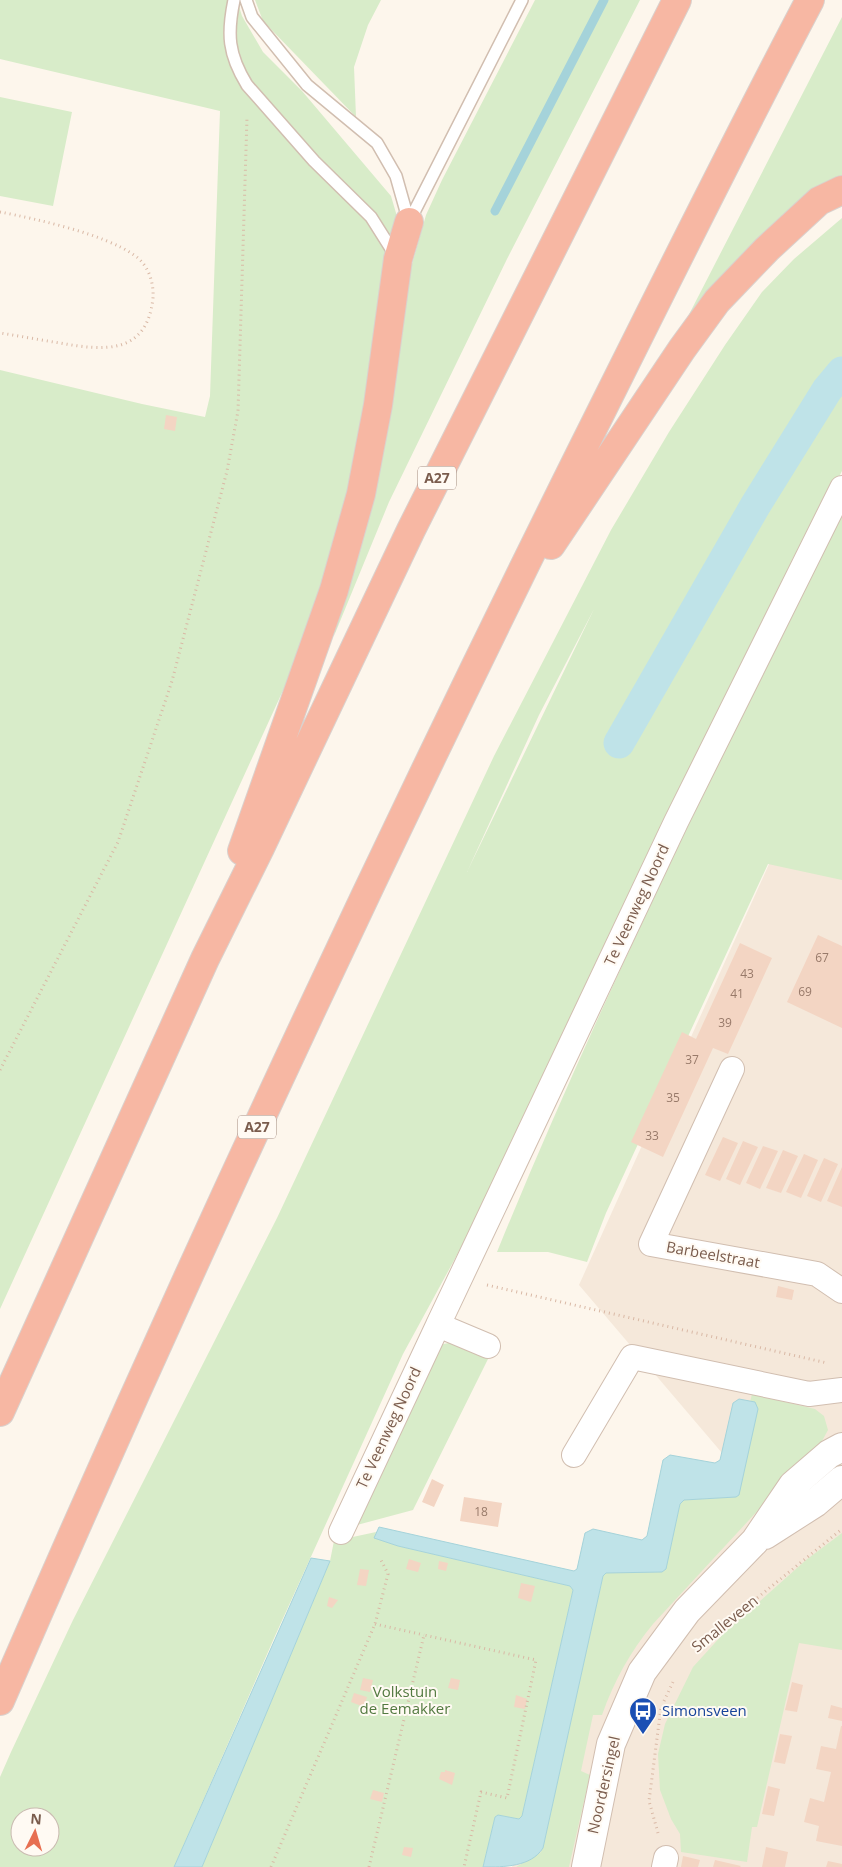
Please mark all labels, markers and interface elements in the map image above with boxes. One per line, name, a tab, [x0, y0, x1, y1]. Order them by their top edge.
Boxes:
road number: A27	[418, 466, 456, 489]
street label: Te Veenweg Noord	[599, 840, 673, 969]
house number: 67	[815, 949, 829, 966]
house number: 43	[740, 965, 754, 982]
house number: 69	[798, 983, 812, 1000]
house number: 41	[730, 985, 744, 1002]
house number: 39	[718, 1014, 732, 1031]
house number: 37	[685, 1051, 699, 1068]
house number: 35	[666, 1089, 680, 1106]
road number: A27	[238, 1116, 276, 1138]
house number: 33	[645, 1127, 659, 1144]
street label: Barbeelstraat	[665, 1236, 761, 1272]
street label: Te Veenweg Noord	[351, 1363, 425, 1492]
house number: 18	[474, 1503, 488, 1520]
street label: Smalleveen	[687, 1590, 762, 1656]
park label: Volkstuin de Eemakker	[360, 1681, 450, 1718]
bus stop icon: Simonsveen	[628, 1696, 658, 1735]
place label: Simonsveen	[662, 1700, 747, 1720]
street label: Noordersingel	[582, 1734, 624, 1836]
north arrow	[10, 1807, 60, 1857]
text: N	[30, 1809, 43, 1829]

